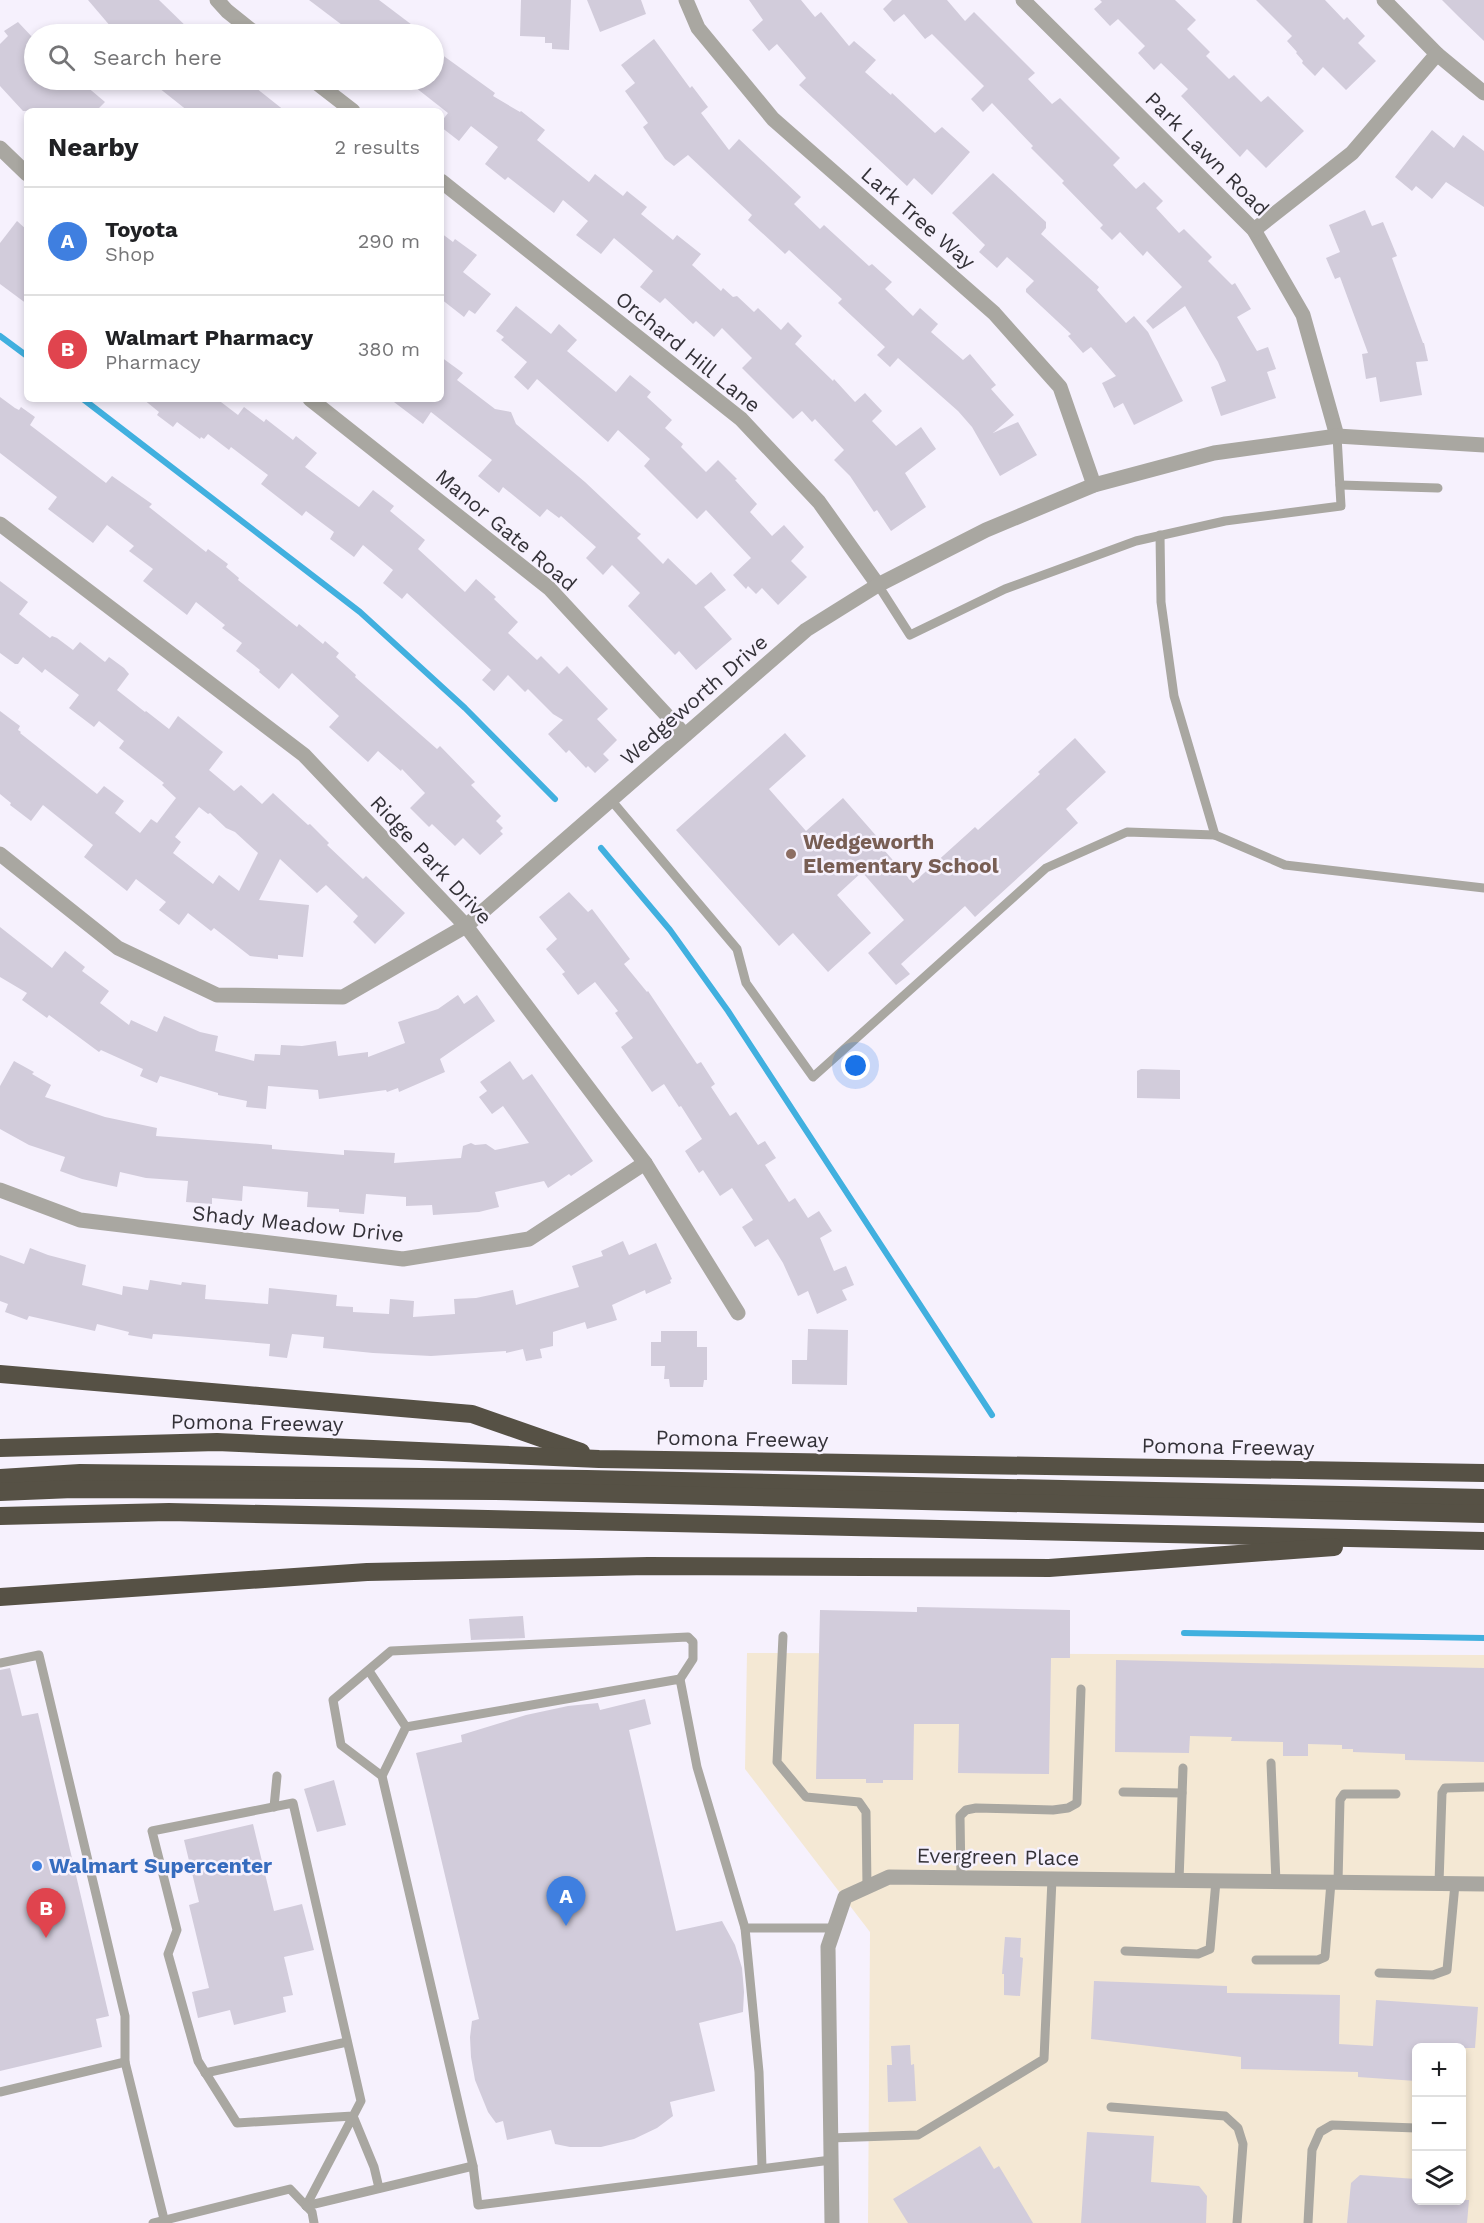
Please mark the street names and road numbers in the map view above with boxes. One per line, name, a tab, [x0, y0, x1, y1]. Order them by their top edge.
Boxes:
street label: Park Lawn Road	[1140, 86, 1275, 221]
street label: Lark Tree Way	[856, 161, 981, 274]
street label: Orchard Hill Lane	[611, 286, 766, 418]
street label: Manor Gate Road	[431, 463, 582, 596]
street label: Wedgeworth Drive	[615, 629, 772, 770]
street label: Ridge Park Drive	[365, 790, 498, 929]
street label: Shady Meadow Drive	[191, 1200, 405, 1247]
street label: Pomona Freeway	[170, 1408, 344, 1437]
street label: Pomona Freeway	[655, 1424, 829, 1453]
street label: Pomona Freeway	[1141, 1432, 1315, 1461]
street label: Evergreen Place	[916, 1843, 1080, 1870]

